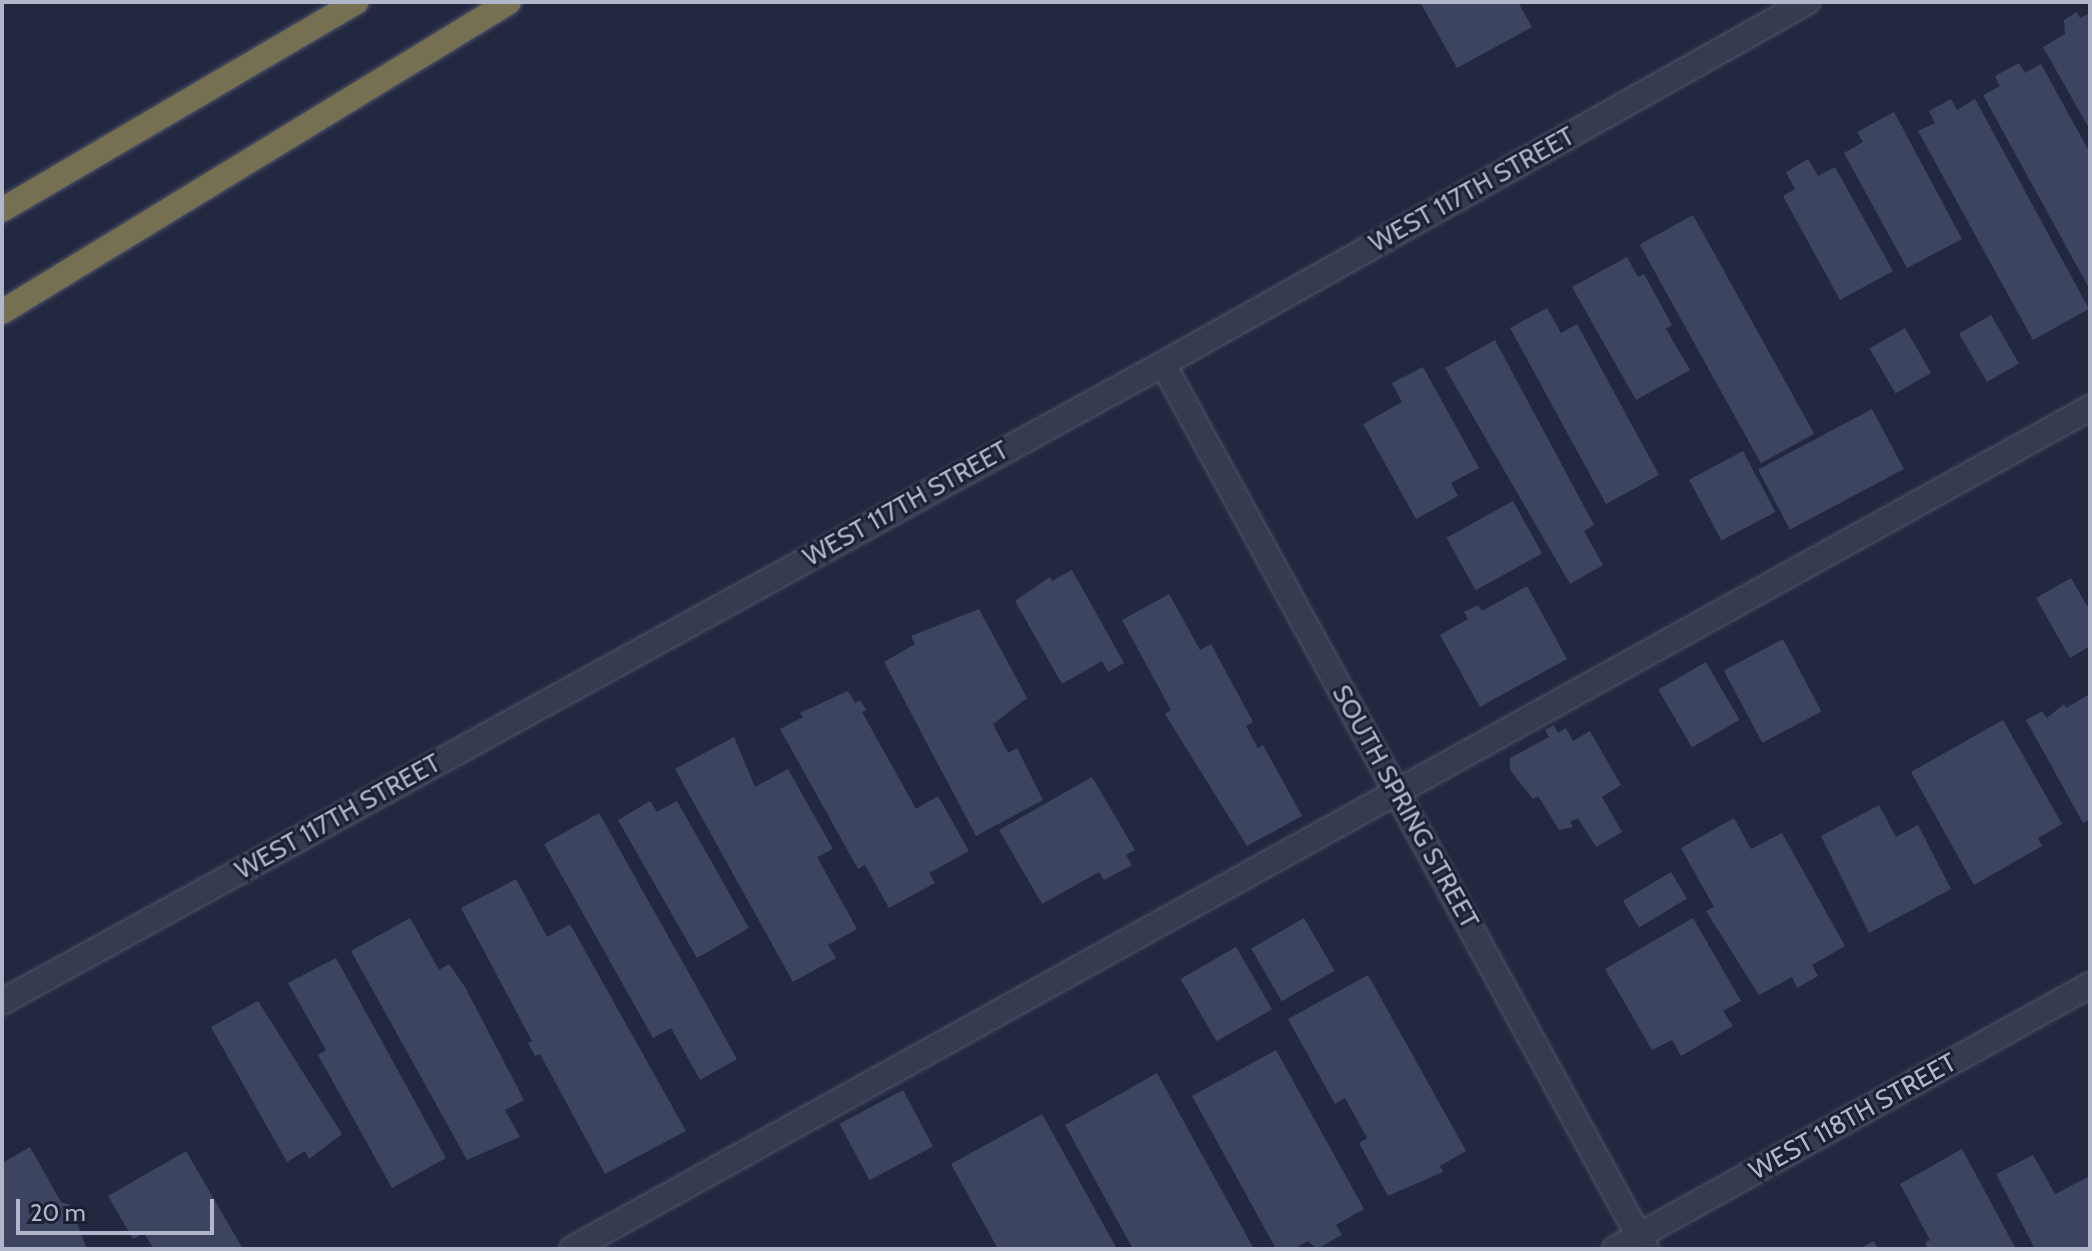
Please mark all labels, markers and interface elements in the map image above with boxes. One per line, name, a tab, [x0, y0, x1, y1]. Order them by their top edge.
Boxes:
street label: WEST 117TH STREET	[1364, 121, 1580, 259]
street label: WEST 117TH STREET	[798, 435, 1014, 573]
street label: SOUTH SPRING STREET	[1325, 680, 1485, 934]
street label: WEST 117TH STREET	[230, 748, 446, 886]
street label: WEST 118TH STREET	[1744, 1047, 1962, 1187]
scale bar	[20, 1183, 218, 1233]
text: 20 m	[30, 1198, 86, 1227]

